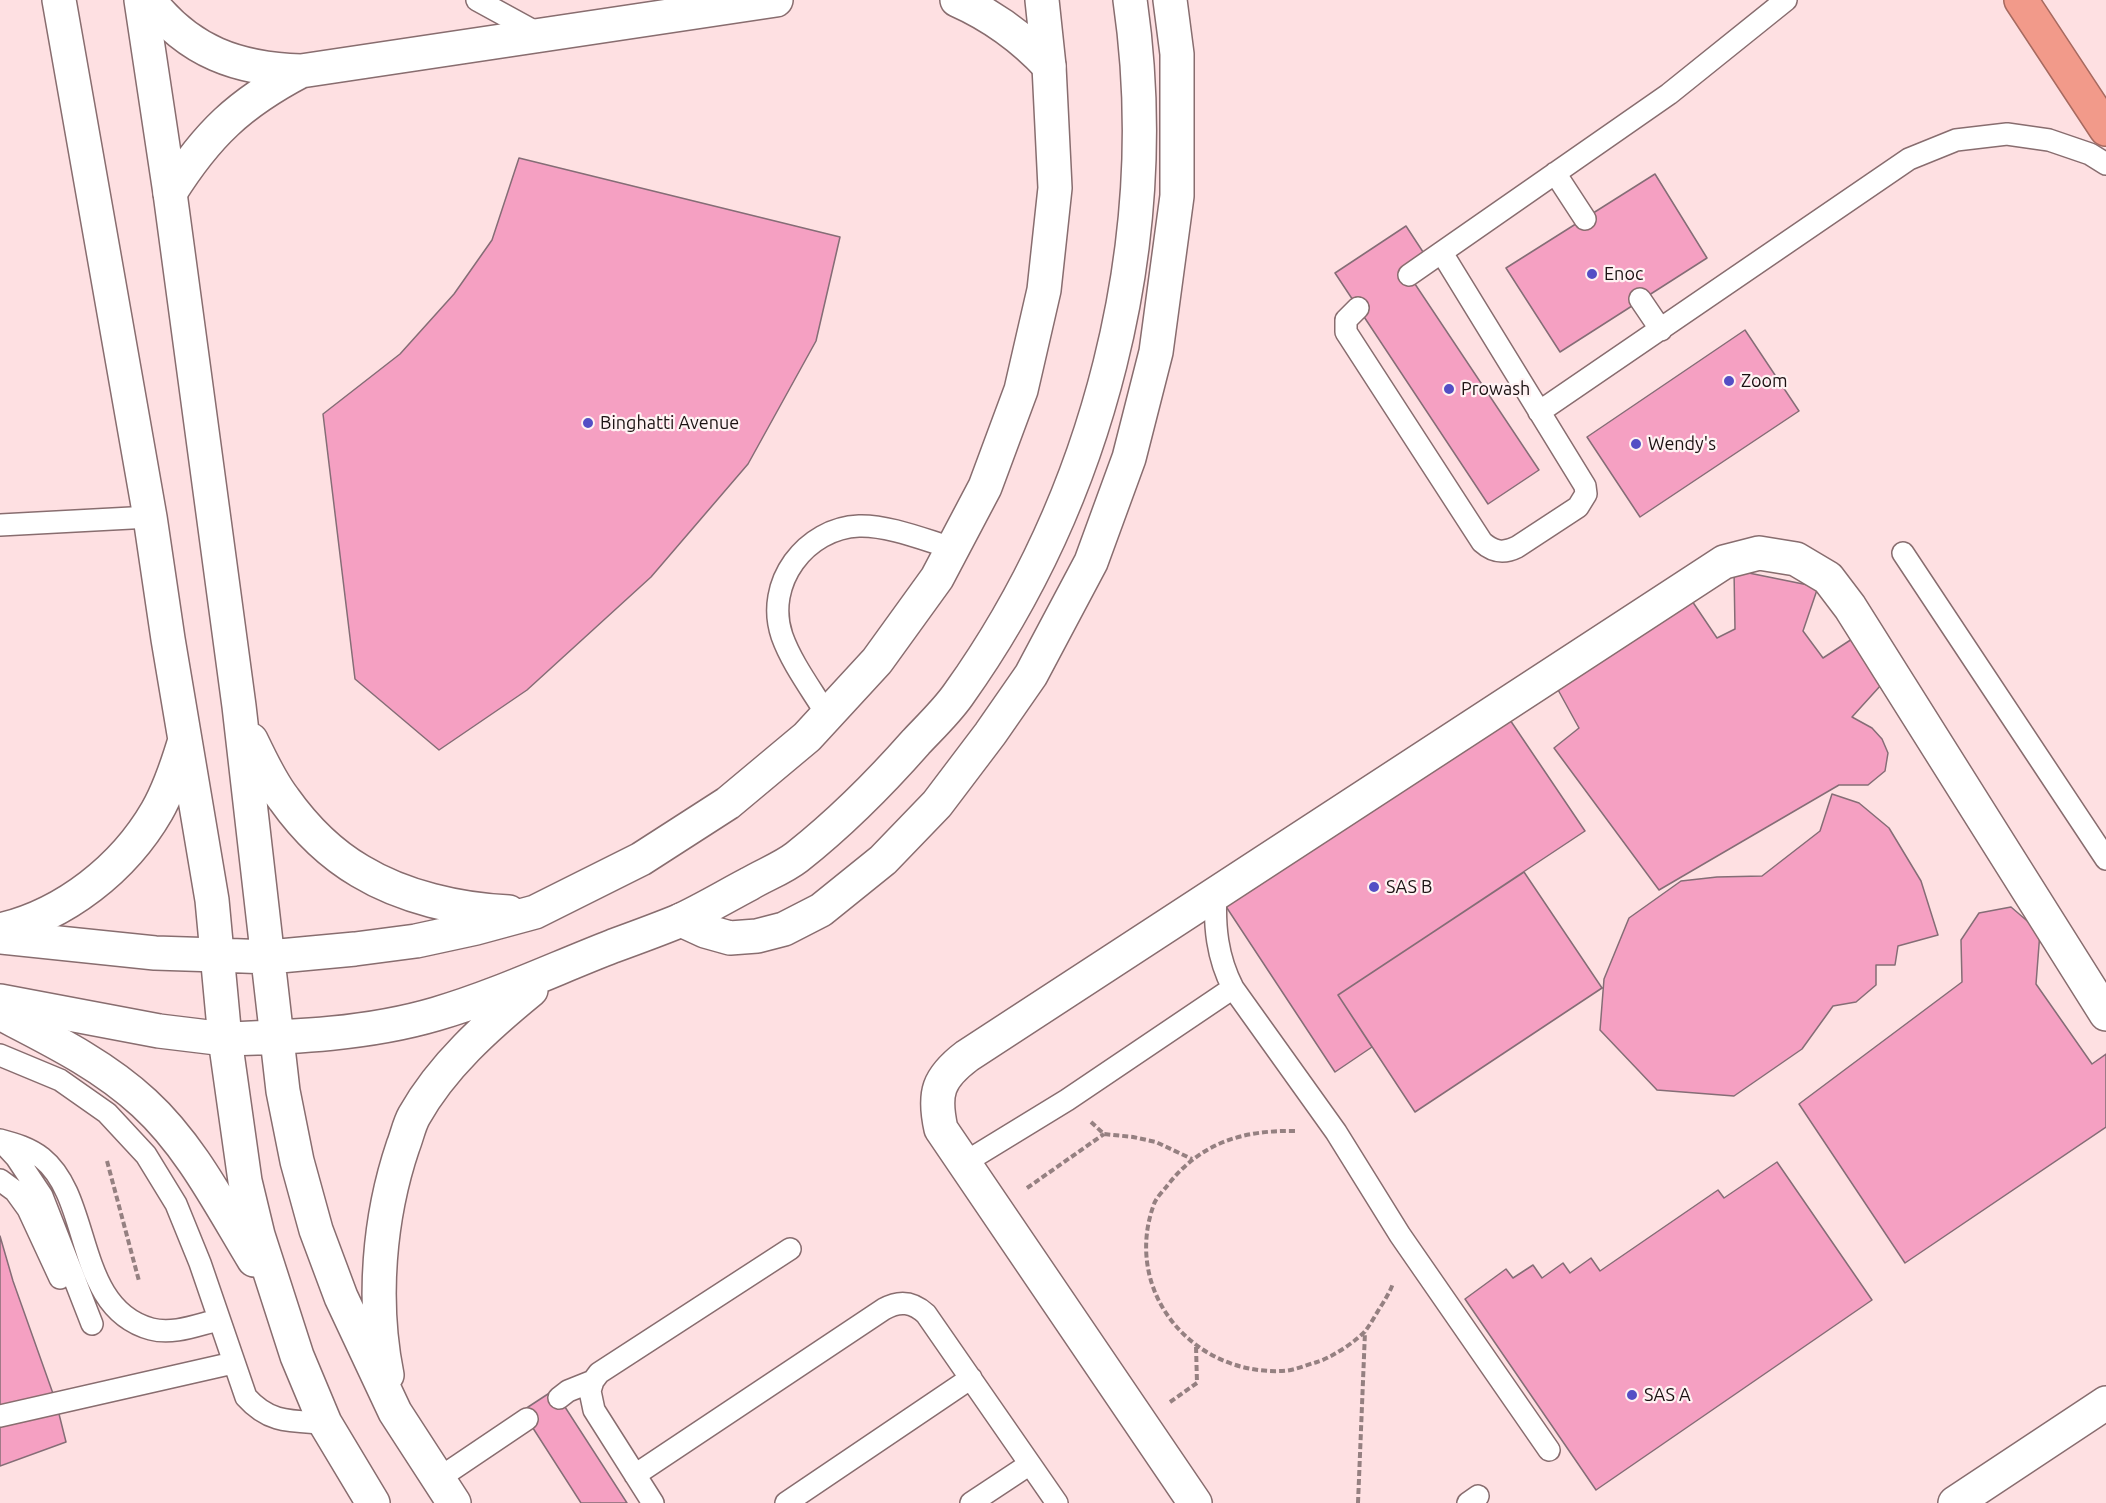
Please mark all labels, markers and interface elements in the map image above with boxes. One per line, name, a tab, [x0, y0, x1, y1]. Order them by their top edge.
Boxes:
place label: Enoc	[1604, 263, 1643, 285]
marker: Enoc	[1585, 267, 1599, 281]
place label: Zoom	[1741, 370, 1788, 392]
marker: Zoom	[1722, 374, 1736, 388]
place label: Prowash	[1461, 378, 1530, 400]
marker: Prowash	[1442, 382, 1456, 396]
place label: Binghatti Avenue	[600, 412, 739, 434]
marker: Binghatti Avenue	[581, 416, 595, 430]
place label: Wendy's	[1648, 433, 1716, 455]
marker: Wendy's	[1629, 437, 1643, 451]
place label: SAS B	[1386, 876, 1432, 898]
marker: SAS B	[1367, 880, 1381, 894]
place label: SAS A	[1644, 1384, 1691, 1406]
marker: SAS A	[1625, 1388, 1639, 1402]

